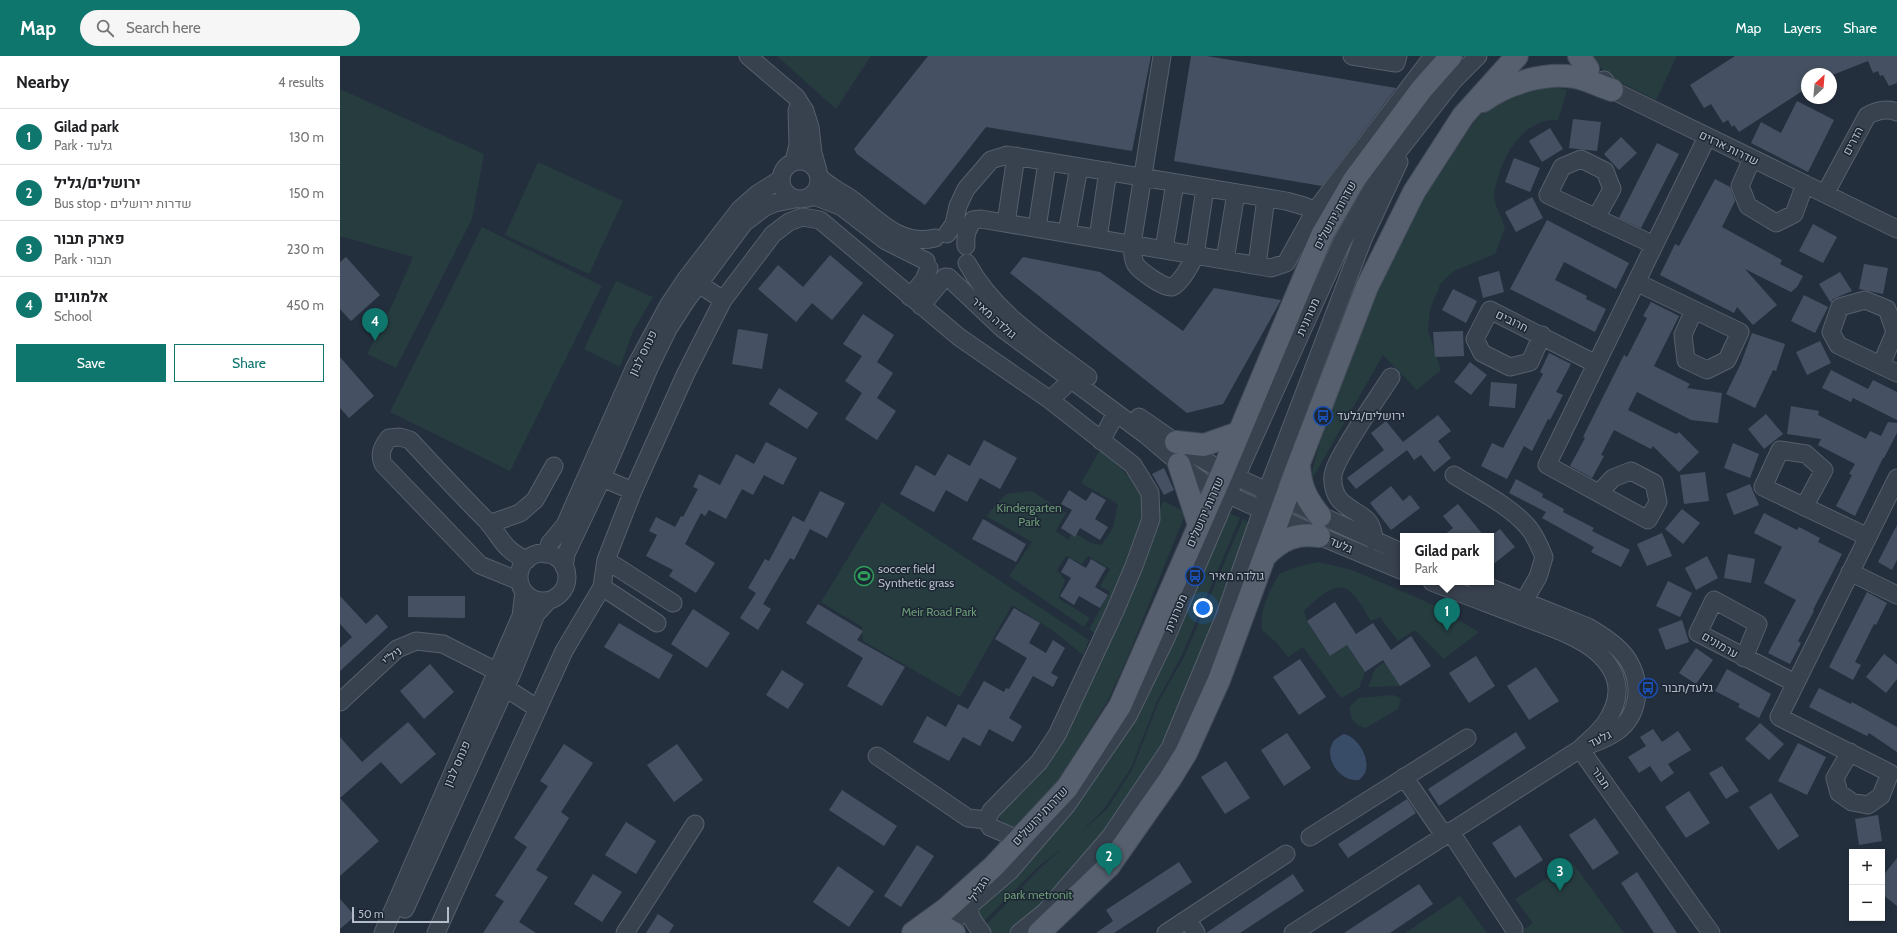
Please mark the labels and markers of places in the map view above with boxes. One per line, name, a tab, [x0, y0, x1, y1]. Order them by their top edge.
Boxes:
pin: 4	[362, 308, 388, 341]
bus stop icon: ירושלים/גלעד	[1312, 405, 1334, 427]
place label: ירושלים/גלעד	[1337, 408, 1405, 423]
place label: soccer field Synthetic grass	[878, 561, 954, 590]
sports icon: soccer field Synthetic grass	[853, 565, 875, 587]
bus stop icon: גולדה מאיר	[1184, 565, 1206, 587]
place label: גולדה מאיר	[1209, 568, 1265, 583]
pin: 1	[1434, 598, 1460, 631]
bus stop icon: גלעד/תבור	[1637, 677, 1659, 699]
place label: גלעד/תבור	[1662, 680, 1713, 695]
pin: 2	[1096, 843, 1122, 876]
pin: 3	[1547, 858, 1573, 891]

